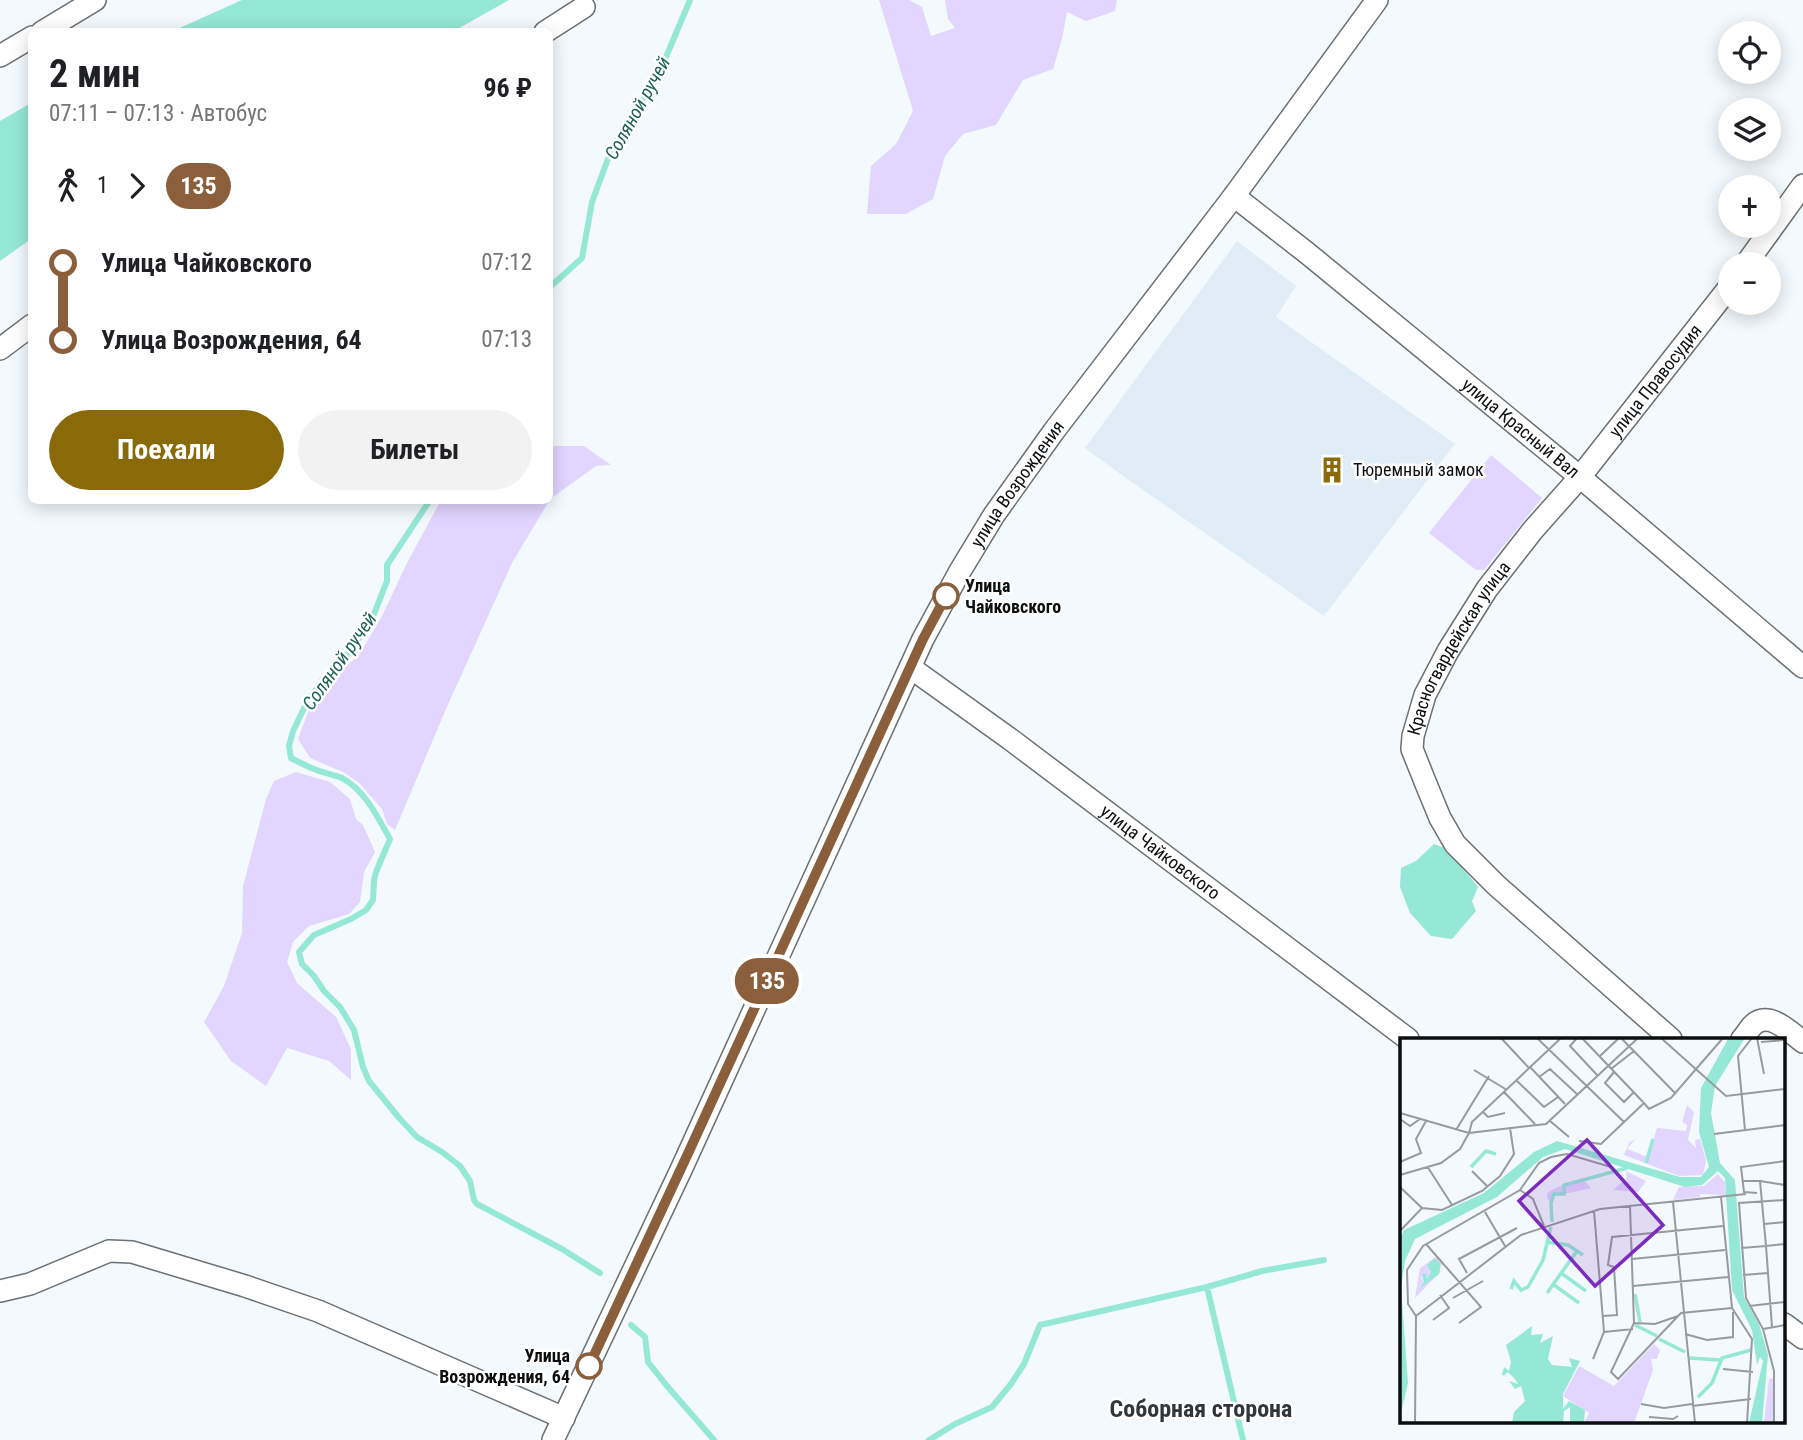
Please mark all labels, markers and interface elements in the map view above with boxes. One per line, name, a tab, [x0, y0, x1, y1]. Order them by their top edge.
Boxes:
map controls	[1718, 21, 1781, 315]
button: locate	[1718, 21, 1781, 84]
text: 2 мин	[49, 52, 140, 96]
water label: Соляной ручей	[600, 53, 675, 164]
text: 96 ₽	[483, 73, 532, 103]
button: layers	[1718, 98, 1781, 161]
text: 07:11 – 07:13 · Автобус	[49, 100, 267, 127]
icon: walk	[49, 167, 87, 205]
icon: forward	[118, 167, 156, 205]
text: 1	[97, 172, 108, 199]
text: 135	[180, 172, 217, 200]
button: +	[1718, 175, 1781, 238]
text: Улица Чайковского	[101, 248, 312, 278]
text: 07:12	[481, 249, 532, 276]
button: −	[1718, 252, 1781, 315]
street label: улица Правосудия	[1604, 320, 1706, 441]
text: Улица Возрождения, 64	[101, 325, 362, 355]
text: 07:13	[481, 326, 532, 353]
street label: улица Красный Вал	[1458, 374, 1584, 482]
button: Поехали	[49, 410, 284, 490]
button: Билеты	[298, 410, 532, 490]
street label: улица Возрождения	[966, 416, 1068, 551]
building icon: Тюремный замок	[1317, 455, 1347, 485]
place label: Тюремный замок	[1353, 459, 1484, 480]
street label: Красногвардейская улица	[1403, 557, 1515, 738]
place label: Улица Чайковского	[965, 575, 1061, 617]
marker: Улица Чайковского	[933, 583, 959, 609]
water label: Соляной ручей	[297, 608, 381, 714]
street label: улица Чайковского	[1097, 800, 1225, 904]
line badge: 135	[727, 958, 807, 1004]
text: 135	[749, 967, 785, 995]
inset map	[1400, 1038, 1786, 1422]
place label: Улица Возрождения, 64	[439, 1345, 570, 1387]
marker: Улица Возрождения, 64	[576, 1353, 602, 1379]
district label: Соборная сторона	[1110, 1395, 1292, 1423]

